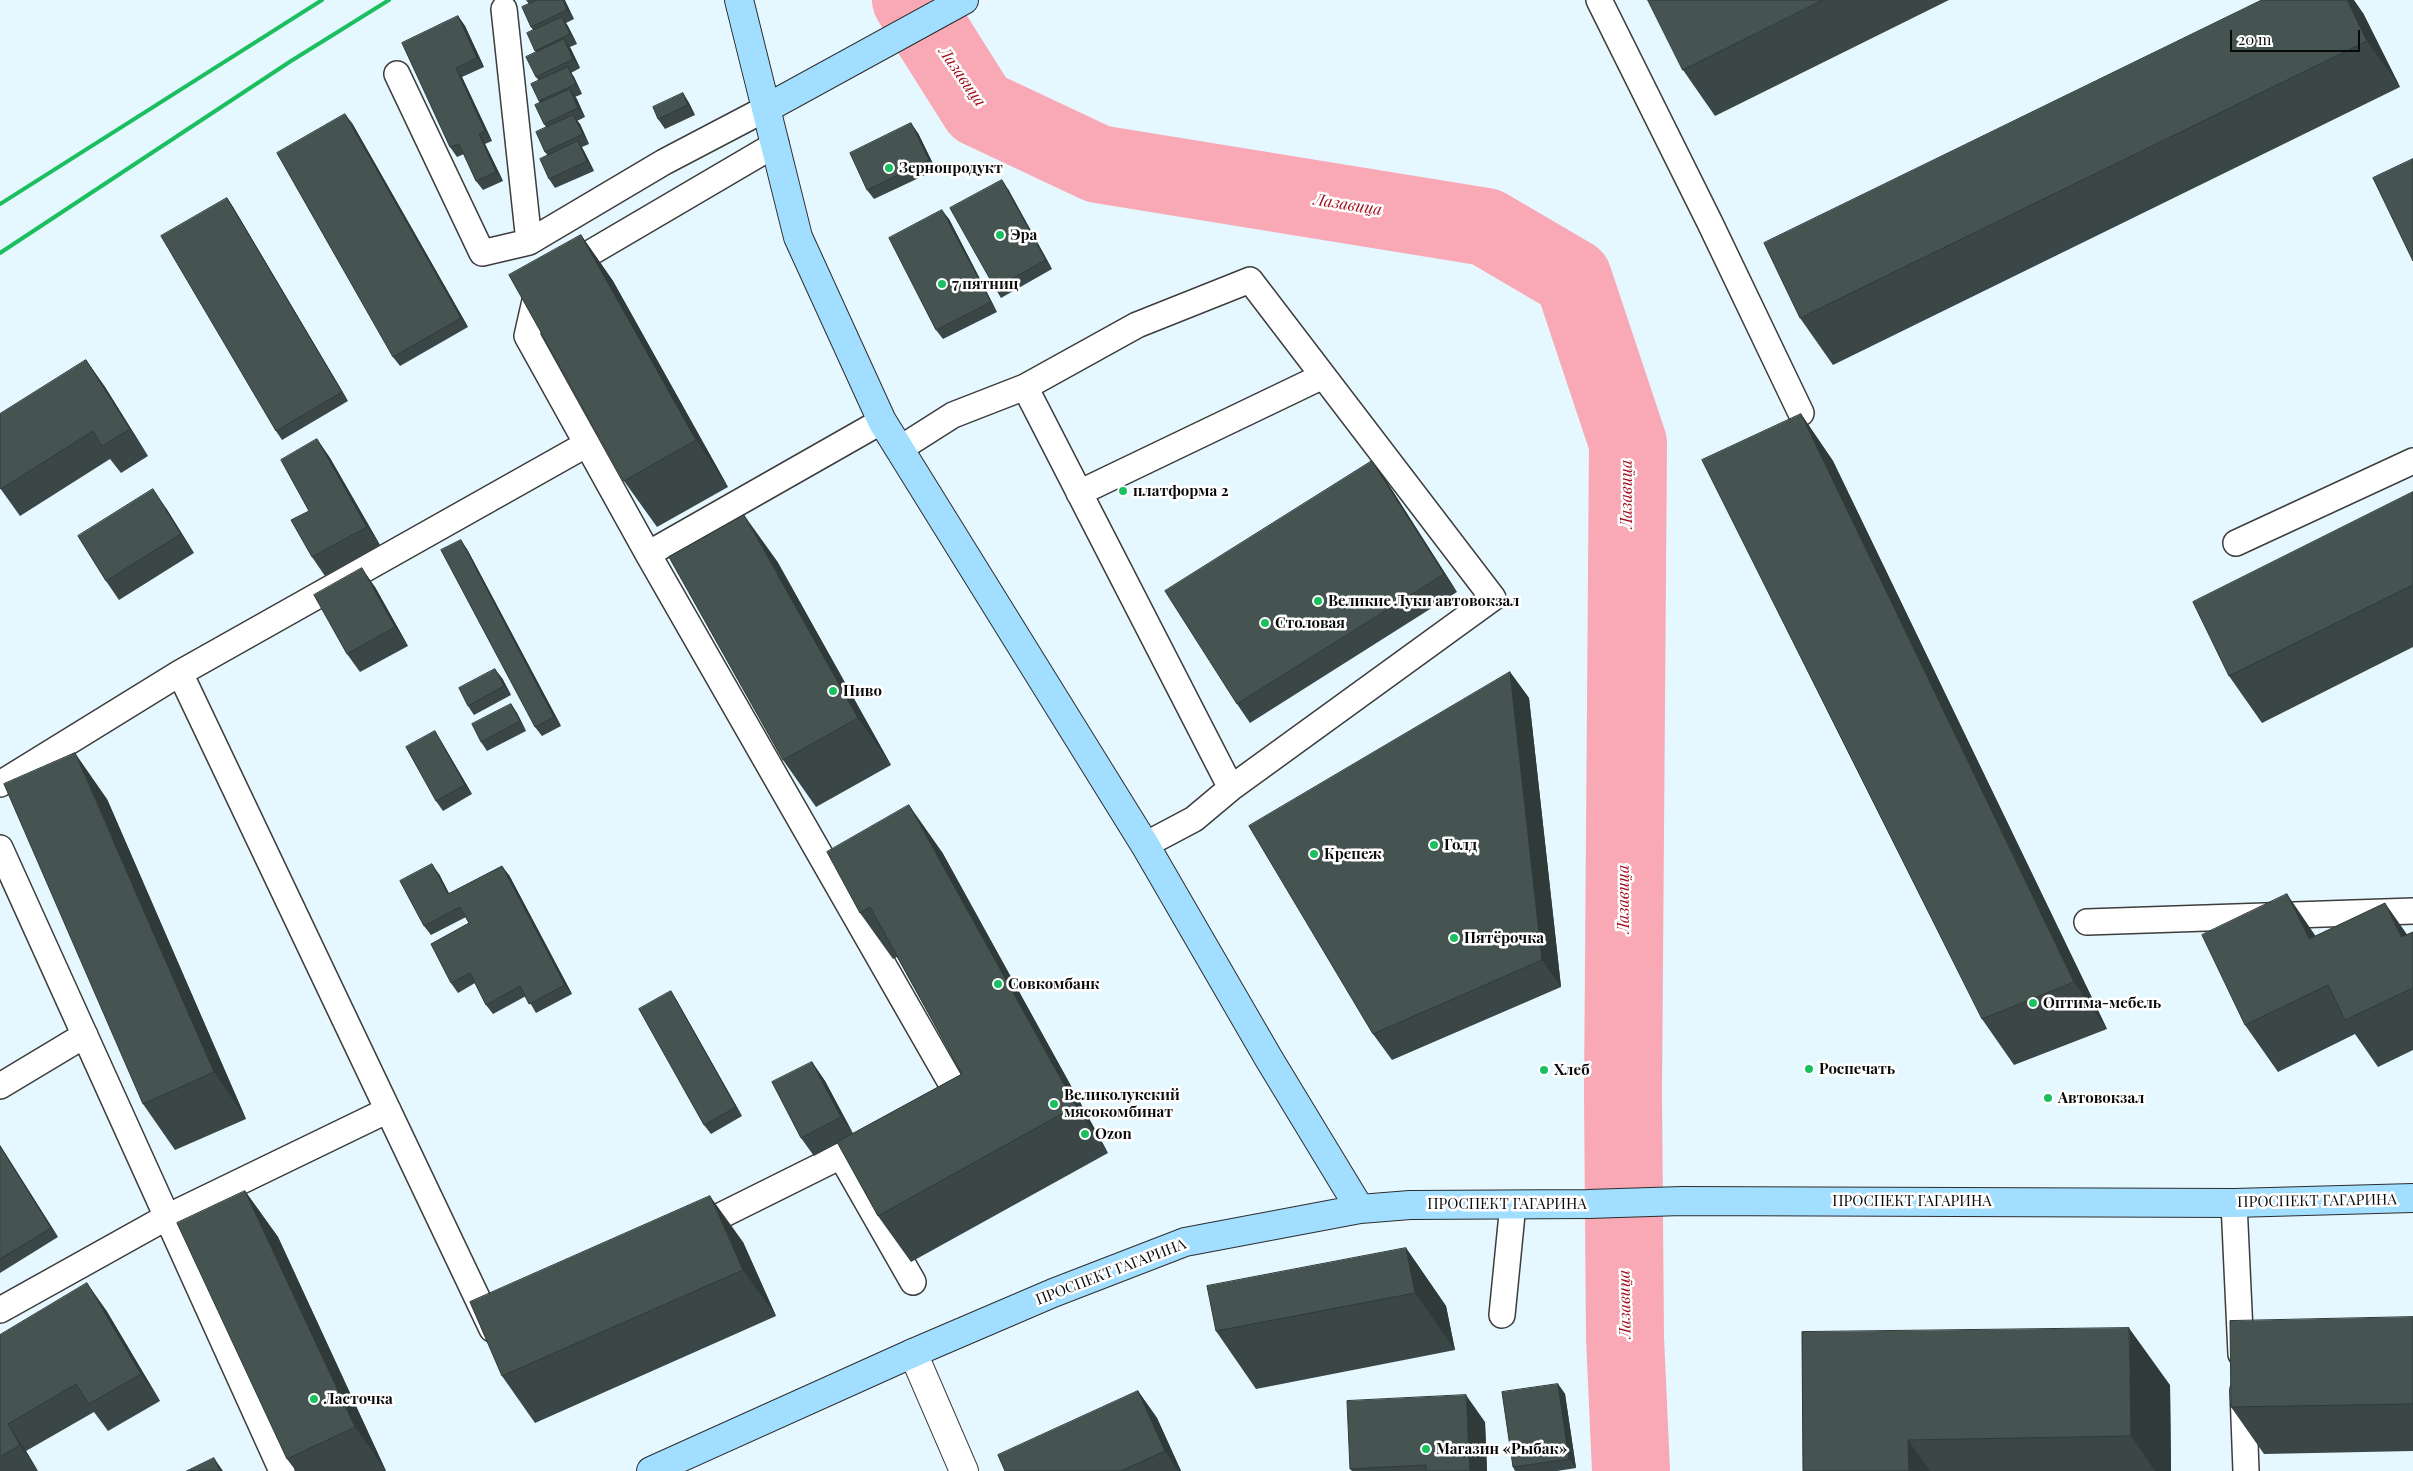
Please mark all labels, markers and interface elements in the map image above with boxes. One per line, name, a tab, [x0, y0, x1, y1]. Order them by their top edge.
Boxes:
scale bar	[2233, 20, 2363, 52]
text: 20 m	[2238, 29, 2271, 49]
water label: Лазавица	[934, 43, 990, 111]
place label: Зернопродукт	[899, 159, 1003, 177]
marker: Зернопродукт	[883, 162, 895, 174]
water label: Лазавица	[1313, 190, 1383, 220]
place label: Эра	[1010, 226, 1037, 244]
marker: Эра	[994, 229, 1006, 241]
place label: 7 пятниц	[952, 275, 1018, 293]
marker: 7 пятниц	[936, 278, 948, 290]
water label: Лазавица	[1617, 460, 1637, 528]
place label: платформа 2	[1133, 482, 1229, 500]
marker: платформа 2	[1117, 485, 1129, 497]
place label: Великие Луки автовокзал	[1328, 592, 1519, 610]
marker: Великие Луки автовокзал	[1312, 595, 1324, 607]
place label: Столовая	[1275, 614, 1345, 632]
marker: Столовая	[1259, 617, 1271, 629]
place label: Пиво	[843, 682, 882, 700]
marker: Пиво	[827, 685, 839, 697]
place label: Голд	[1444, 836, 1477, 854]
marker: Голд	[1428, 839, 1440, 851]
place label: Крепеж	[1324, 845, 1382, 863]
marker: Крепеж	[1308, 848, 1320, 860]
water label: Лазавица	[1614, 865, 1634, 933]
place label: Пятёрочка	[1464, 929, 1544, 947]
marker: Пятёрочка	[1448, 932, 1460, 944]
place label: Совкомбанк	[1008, 975, 1099, 993]
marker: Совкомбанк	[992, 978, 1004, 990]
place label: Оптима-мебель	[2043, 994, 2161, 1012]
marker: Оптима-мебель	[2027, 997, 2039, 1009]
place label: Роспечать	[1819, 1060, 1895, 1078]
place label: Хлеб	[1554, 1061, 1590, 1079]
marker: Роспечать	[1803, 1063, 1815, 1075]
marker: Хлеб	[1538, 1064, 1550, 1076]
place label: Великолукский мясокомбинат	[1064, 1086, 1180, 1121]
place label: Автовокзал	[2058, 1089, 2144, 1107]
marker: Автовокзал	[2042, 1092, 2054, 1104]
marker: Великолукский мясокомбинат	[1048, 1098, 1060, 1110]
place label: Ozon	[1095, 1125, 1132, 1143]
marker: Ozon	[1079, 1128, 1091, 1140]
street label: ПРОСПЕКТ ГАГАРИНА	[2237, 1191, 2397, 1211]
street label: ПРОСПЕКТ ГАГАРИНА	[1832, 1192, 1992, 1210]
street label: ПРОСПЕКТ ГАГАРИНА	[1427, 1195, 1587, 1213]
street label: ПРОСПЕКТ ГАГАРИНА	[1033, 1235, 1189, 1309]
water label: Лазавица	[1615, 1270, 1635, 1338]
place label: Ласточка	[324, 1390, 393, 1408]
marker: Ласточка	[308, 1393, 320, 1405]
place label: Магазин «Рыбак»	[1436, 1440, 1567, 1458]
marker: Магазин «Рыбак»	[1420, 1443, 1432, 1455]

